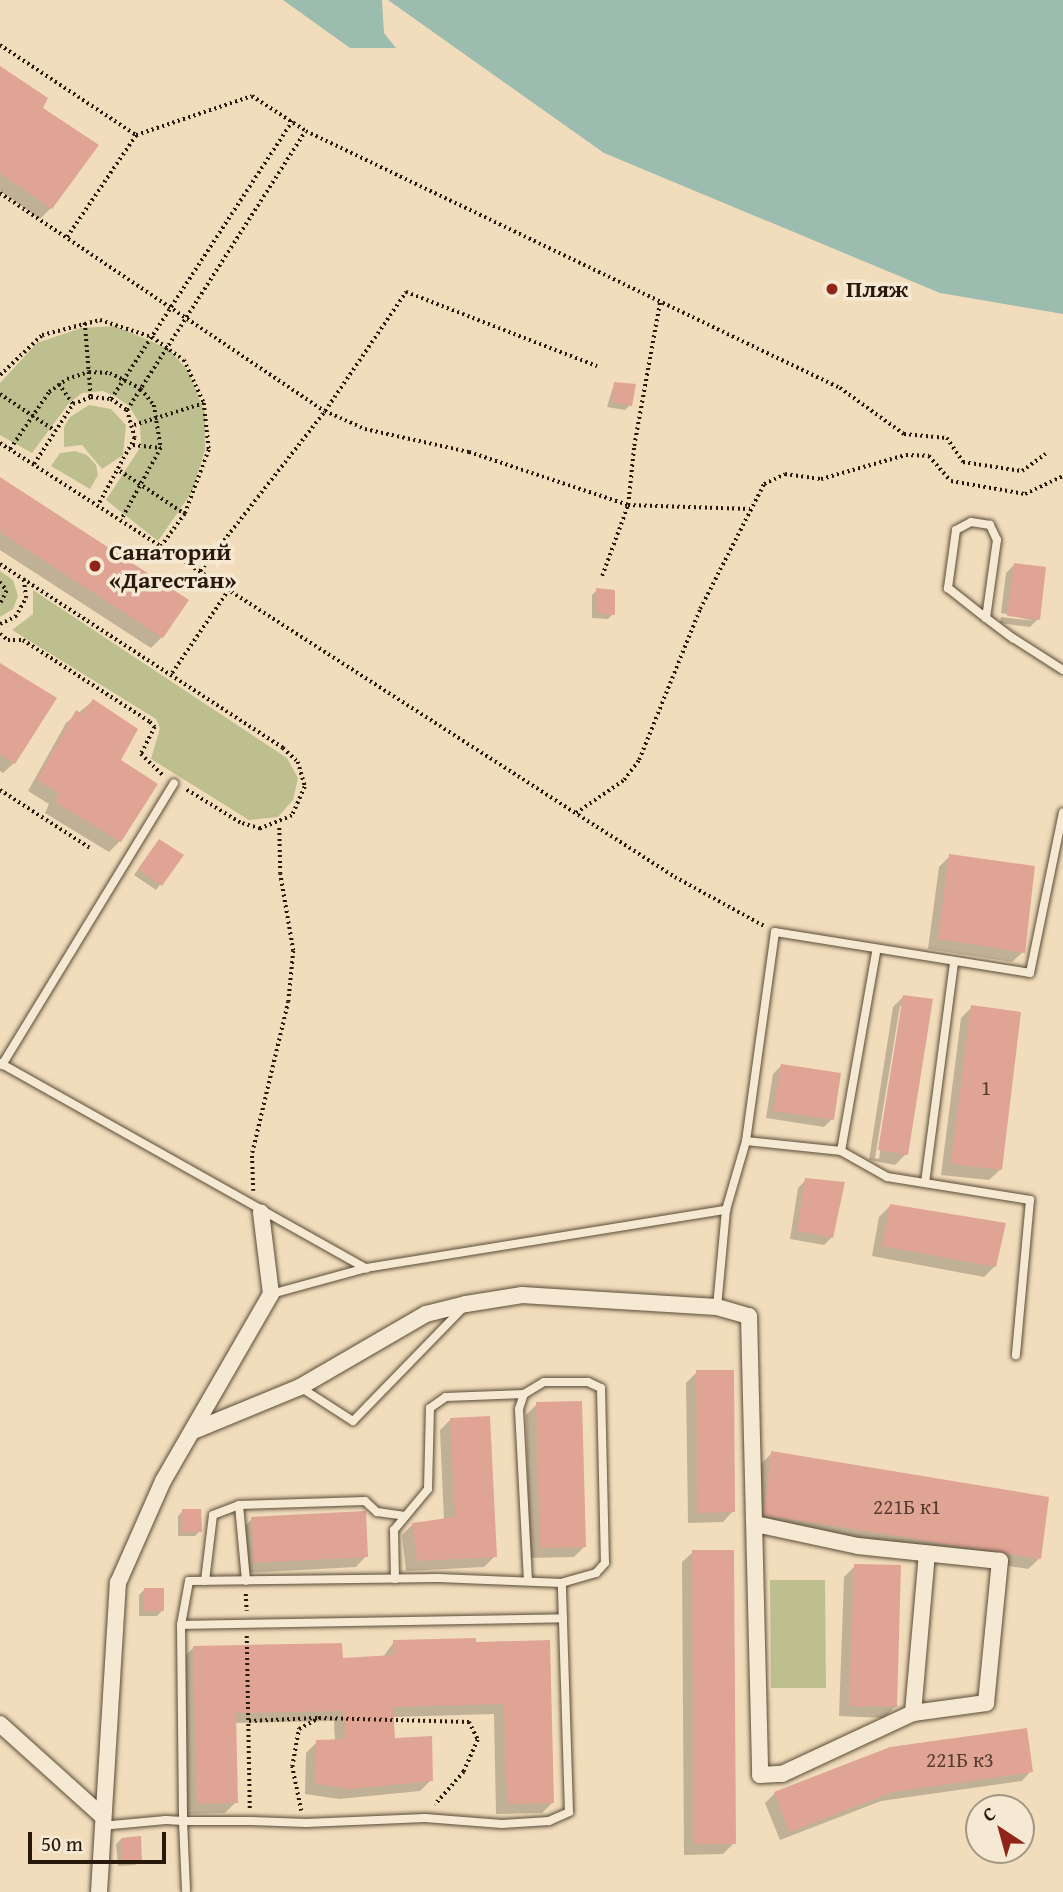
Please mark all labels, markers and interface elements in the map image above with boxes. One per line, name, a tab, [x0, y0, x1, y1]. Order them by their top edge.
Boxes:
place label: Пляж	[846, 275, 908, 303]
marker: Пляж	[824, 281, 840, 297]
place label: Санаторий «Дагестан»	[109, 538, 237, 594]
marker: Санаторий «Дагестан»	[87, 558, 103, 574]
house number: 1	[981, 1075, 991, 1101]
house number: 221Б к1	[873, 1494, 941, 1520]
house number: 221Б к3	[926, 1747, 994, 1773]
north arrow	[965, 1794, 1035, 1864]
text: С	[976, 1799, 1001, 1828]
scale bar	[32, 1818, 170, 1862]
text: 50 m	[41, 1828, 83, 1859]

